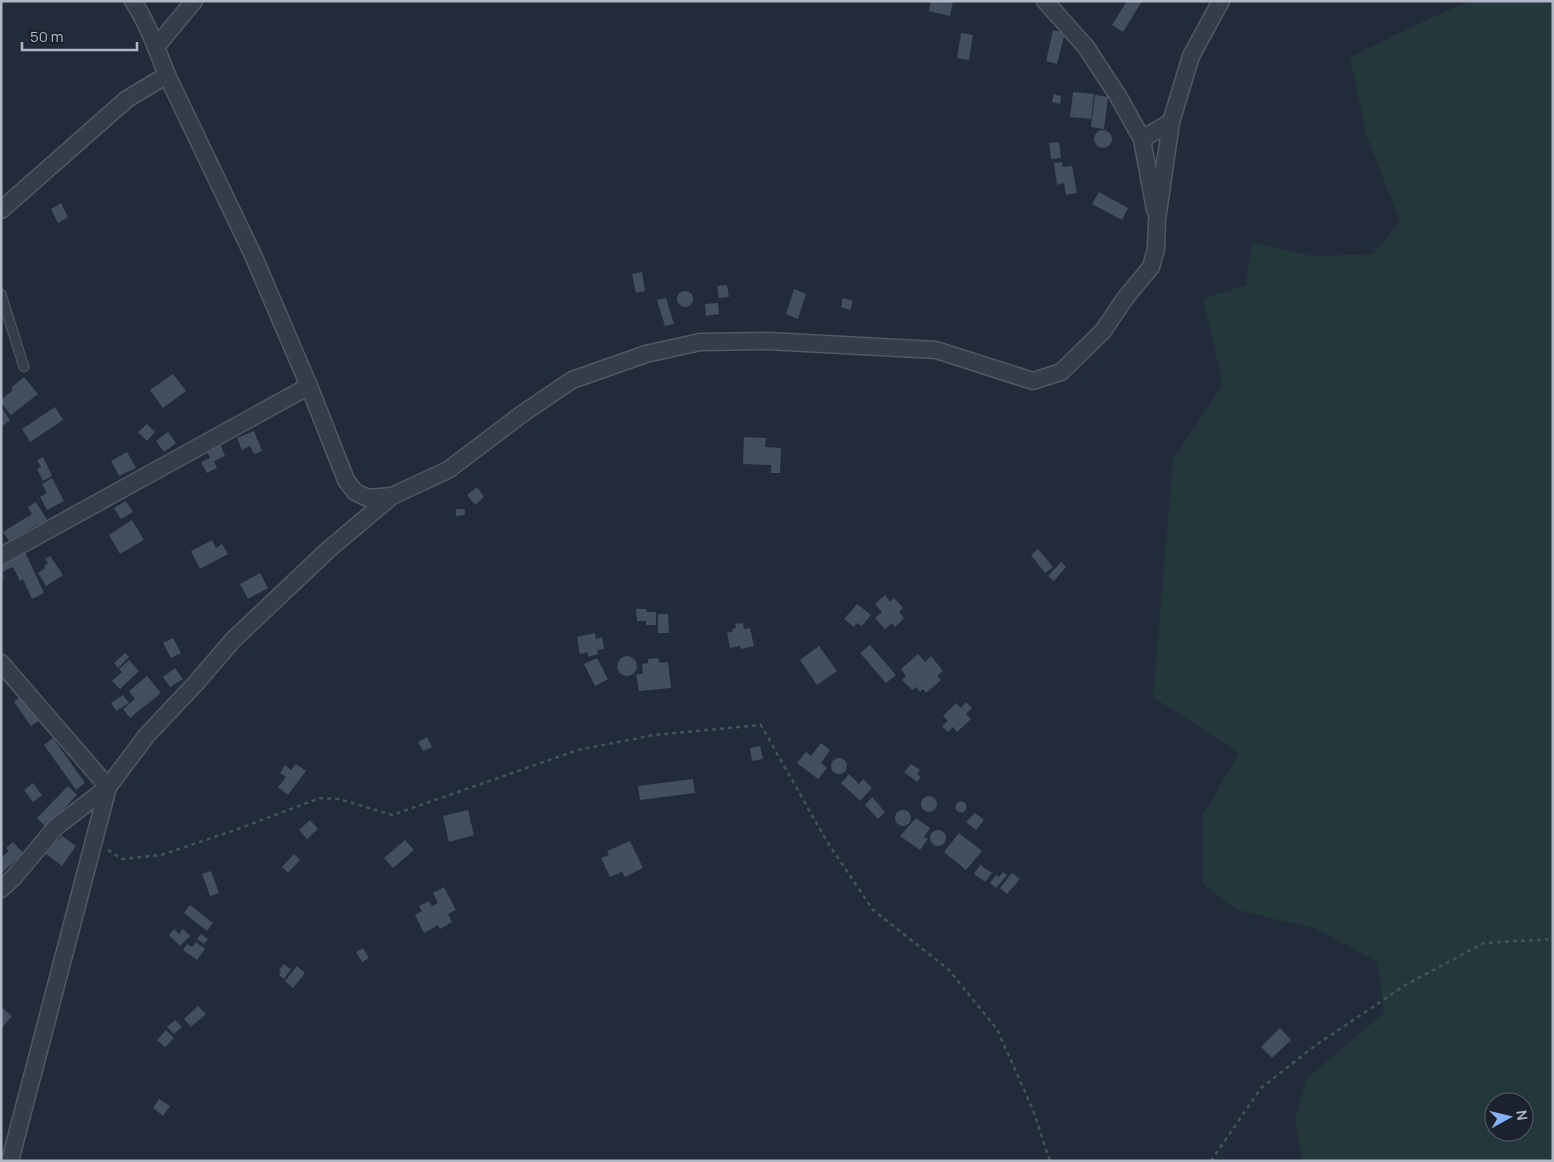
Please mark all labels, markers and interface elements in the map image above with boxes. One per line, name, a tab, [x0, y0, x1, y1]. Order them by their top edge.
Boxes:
scale bar	[22, 20, 138, 52]
text: 50 m	[30, 26, 64, 47]
north arrow	[1484, 1092, 1534, 1142]
text: N	[1512, 1109, 1532, 1121]

